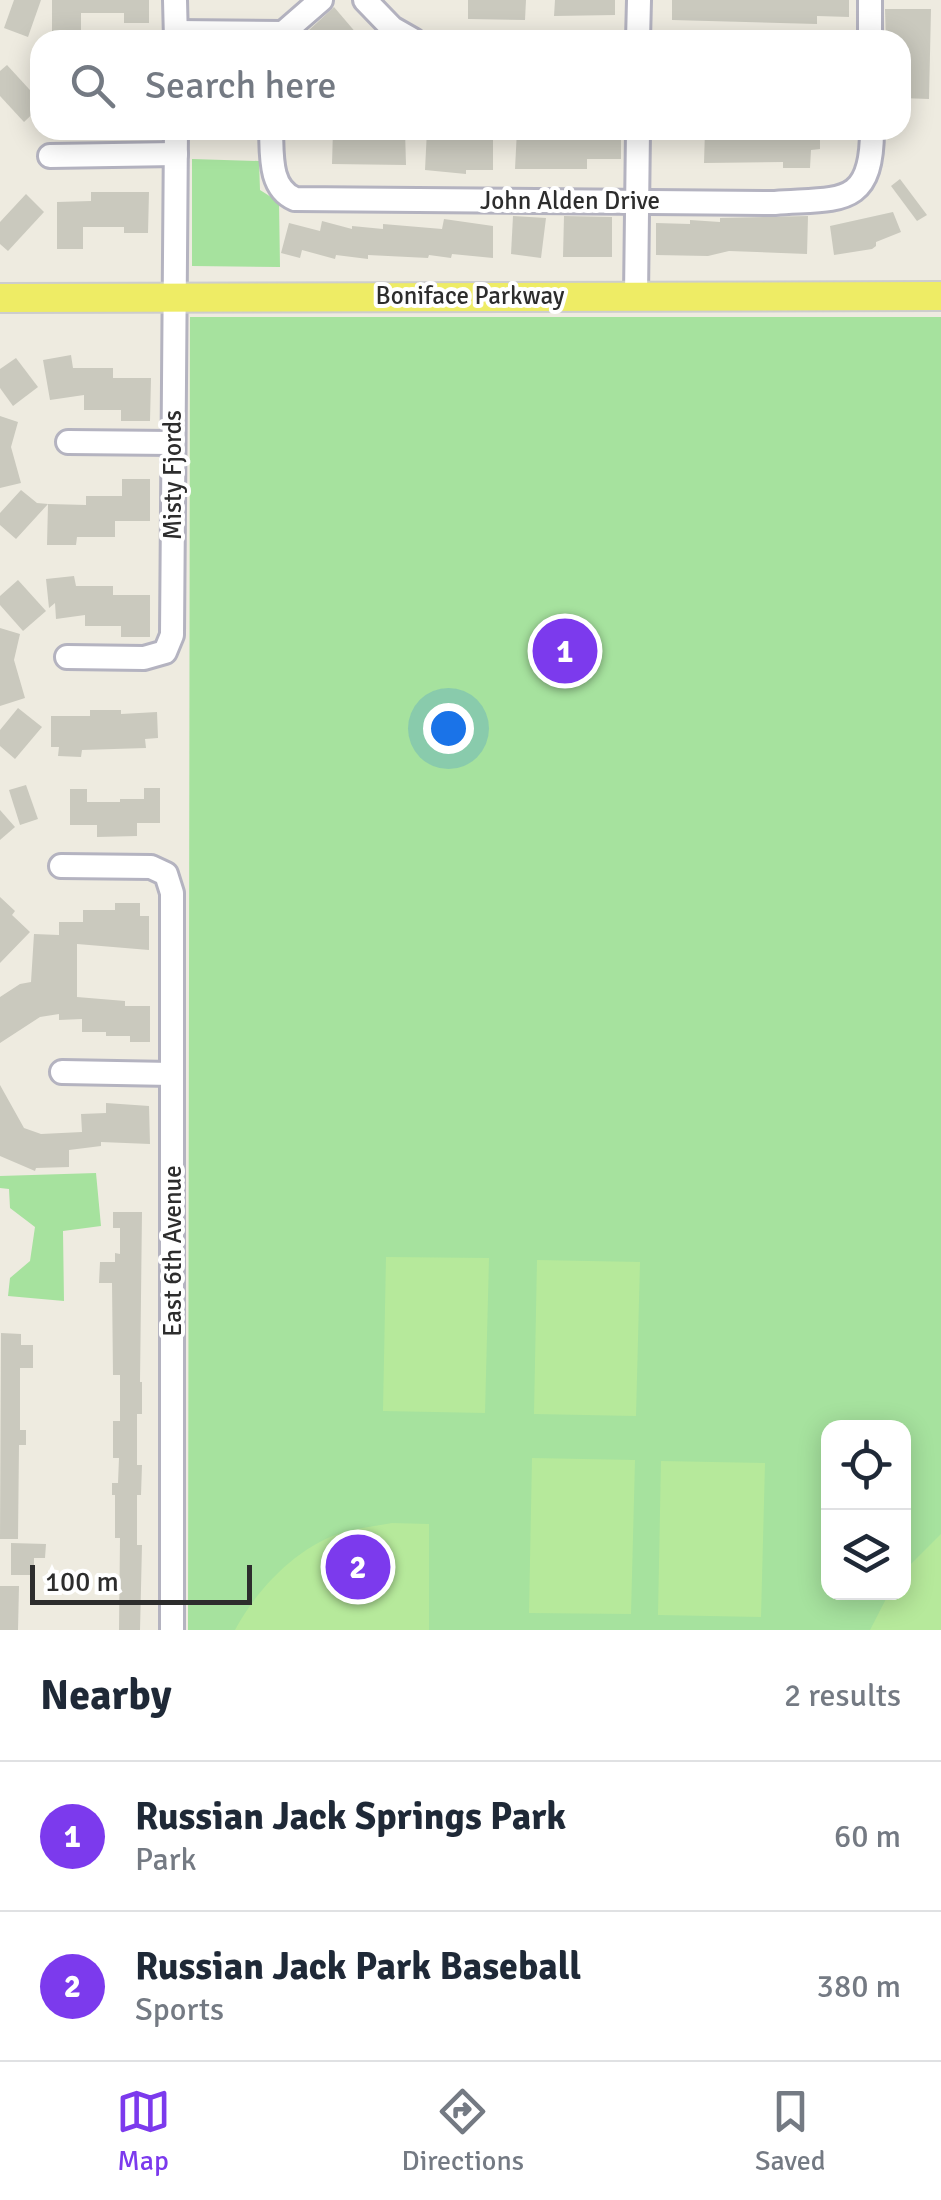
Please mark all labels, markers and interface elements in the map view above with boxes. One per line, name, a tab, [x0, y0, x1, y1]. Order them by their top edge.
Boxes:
search box	[30, 30, 911, 140]
icon: search	[65, 58, 120, 113]
text: Search here	[145, 62, 337, 109]
street label: John Alden Drive	[480, 185, 660, 216]
street label: Boniface Parkway	[376, 280, 565, 311]
street label: Misty Fjords	[157, 410, 188, 540]
pin: 1	[532, 614, 598, 688]
your location	[423, 703, 474, 754]
street label: East 6th Avenue	[157, 1165, 188, 1337]
map controls	[821, 1420, 911, 1600]
button: locate	[821, 1420, 911, 1510]
button: layers	[821, 1510, 911, 1600]
pin: 2	[326, 1530, 390, 1604]
scale bar	[30, 1560, 252, 1604]
text: 100 m	[45, 1565, 119, 1599]
text: Nearby	[40, 1670, 172, 1721]
text: 2 results	[784, 1676, 901, 1715]
text: Russian Jack Springs Park	[135, 1793, 566, 1840]
text: 1	[64, 1817, 81, 1856]
text: 60 m	[834, 1817, 901, 1856]
text: Park	[135, 1840, 197, 1879]
text: Russian Jack Park Baseball	[135, 1943, 581, 1990]
text: 2	[64, 1967, 81, 2006]
text: 380 m	[817, 1967, 901, 2006]
text: Sports	[135, 1990, 224, 2029]
tab: Map	[116, 2084, 171, 2178]
tab: Directions	[402, 2084, 524, 2178]
tab: Saved	[755, 2084, 825, 2178]

